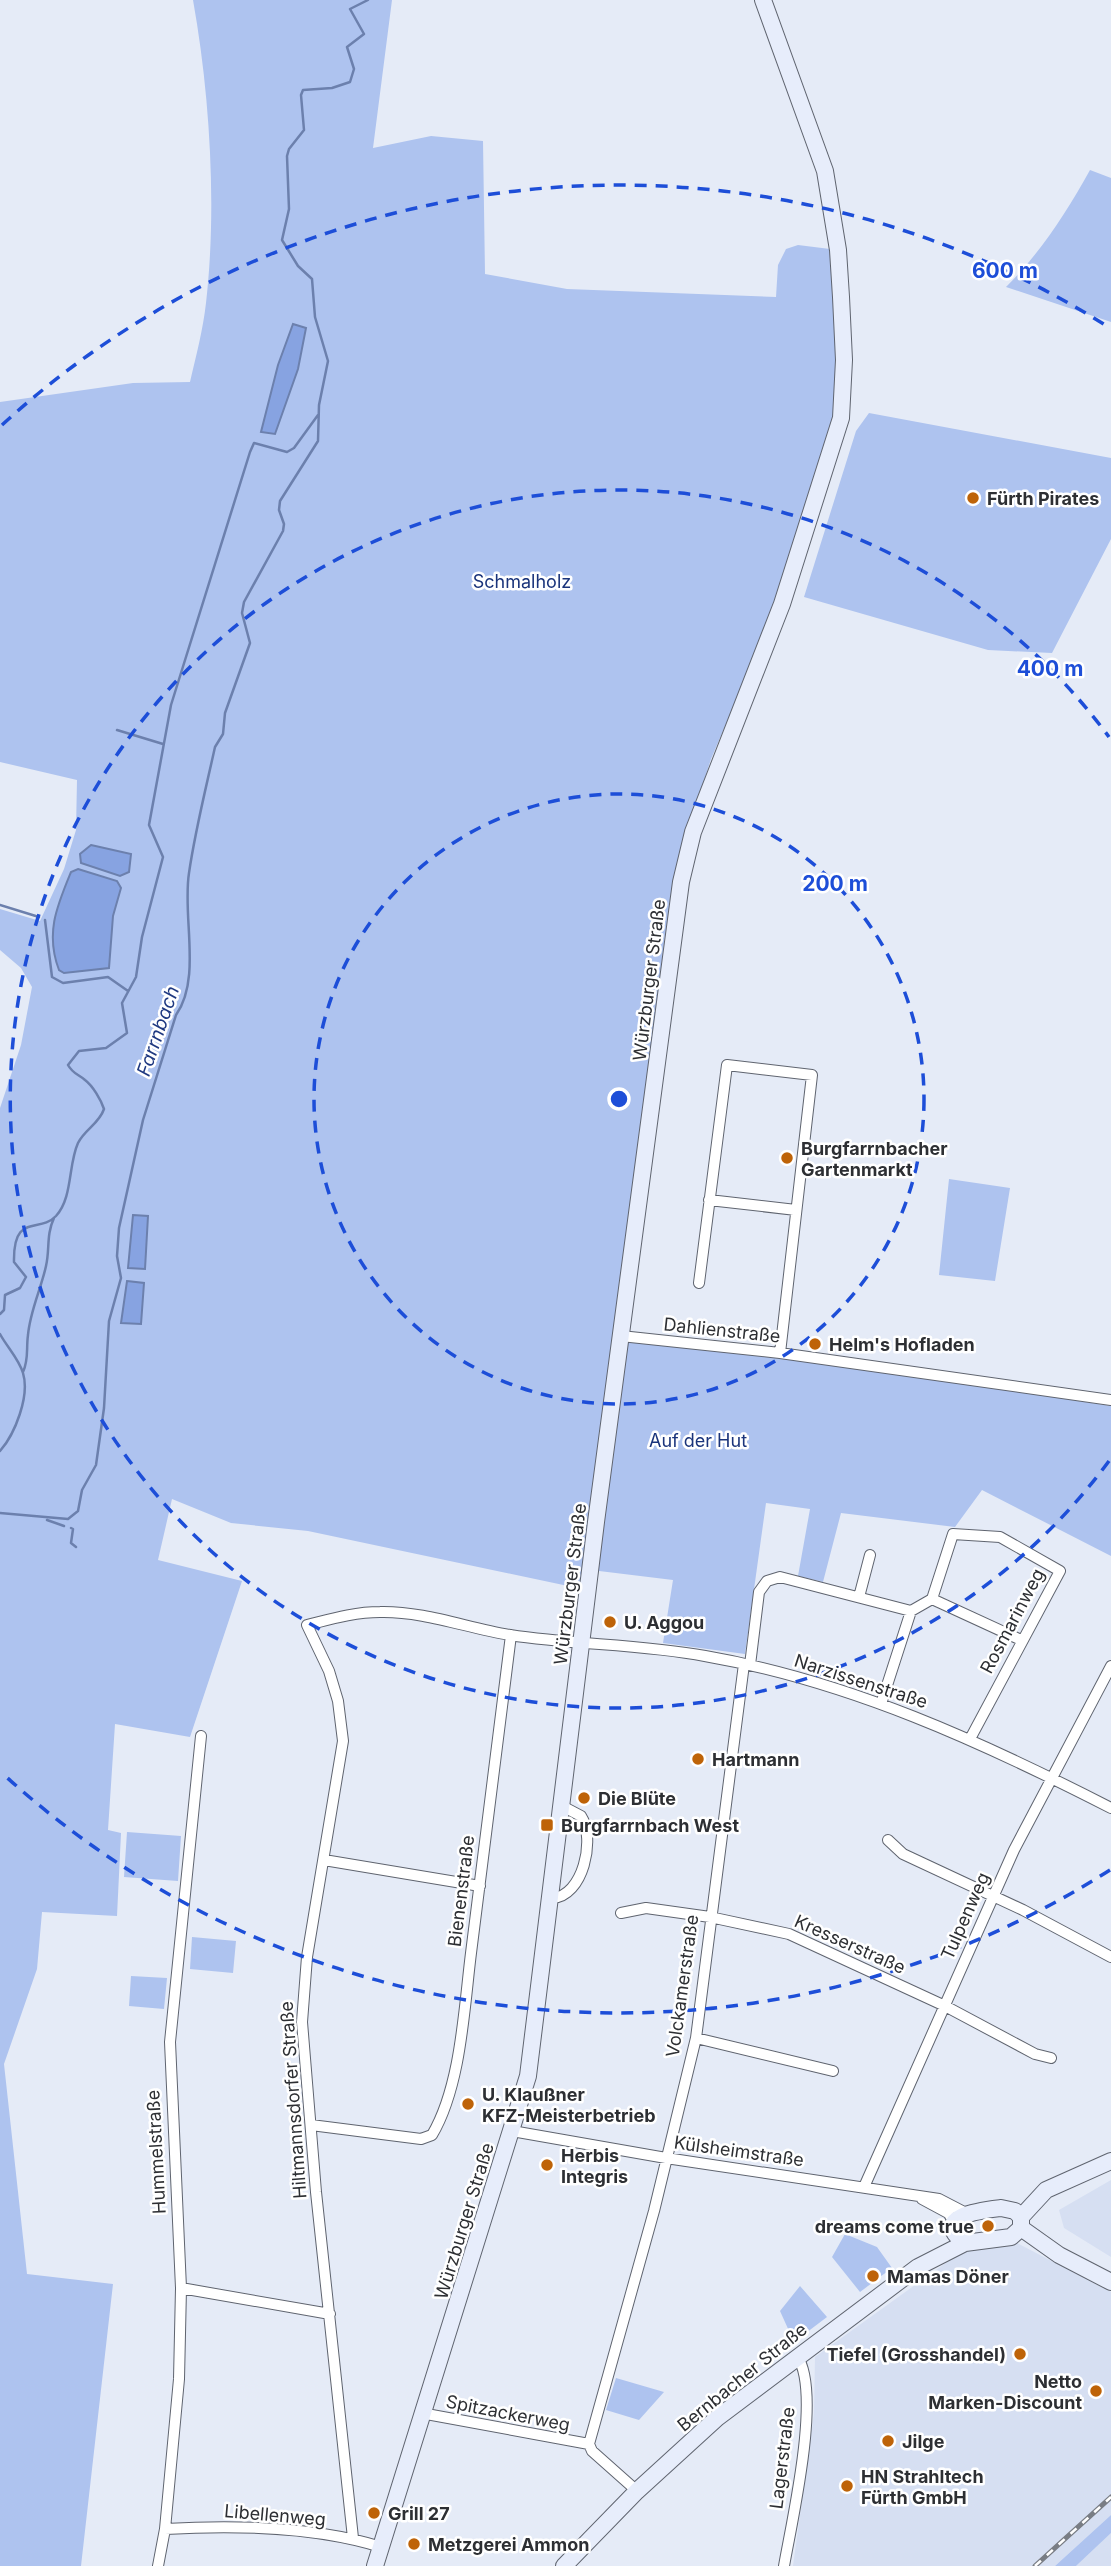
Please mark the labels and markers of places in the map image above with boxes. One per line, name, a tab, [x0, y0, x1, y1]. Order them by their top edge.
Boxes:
place label: Fürth Pirates	[987, 488, 1099, 509]
marker: Fürth Pirates	[965, 490, 981, 506]
centre of rings	[607, 1087, 631, 1111]
place label: Burgfarrnbacher Gartenmarkt	[801, 1138, 948, 1180]
marker: Burgfarrnbacher Gartenmarkt	[779, 1150, 795, 1166]
place label: Helm's Hofladen	[829, 1334, 975, 1355]
marker: Helm's Hofladen	[807, 1336, 823, 1352]
place label: U. Aggou	[624, 1612, 704, 1633]
marker: U. Aggou	[602, 1614, 618, 1630]
place label: Hartmann	[712, 1749, 799, 1770]
marker: Hartmann	[690, 1751, 706, 1767]
place label: Die Blüte	[598, 1788, 676, 1809]
marker: Die Blüte	[576, 1790, 592, 1806]
place label: Burgfarrnbach West	[561, 1815, 739, 1836]
marker: Burgfarrnbach West	[539, 1817, 555, 1833]
place label: U. Klaußner KFZ-Meisterbetrieb	[482, 2084, 656, 2126]
marker: U. Klaußner KFZ-Meisterbetrieb	[460, 2096, 476, 2112]
place label: Herbis Integris	[561, 2145, 628, 2187]
marker: Herbis Integris	[539, 2157, 555, 2173]
place label: dreams come true	[815, 2216, 974, 2237]
marker: dreams come true	[980, 2218, 996, 2234]
place label: Mamas Döner	[887, 2266, 1009, 2287]
marker: Mamas Döner	[865, 2268, 881, 2284]
place label: Tiefel (Grosshandel)	[826, 2344, 1006, 2365]
marker: Tiefel (Grosshandel)	[1012, 2346, 1028, 2362]
place label: Netto Marken-Discount	[928, 2371, 1082, 2413]
marker: Netto Marken-Discount	[1088, 2383, 1104, 2399]
place label: Jilge	[902, 2431, 945, 2452]
marker: Jilge	[880, 2433, 896, 2449]
place label: HN Strahltech Fürth GmbH	[861, 2466, 984, 2508]
marker: HN Strahltech Fürth GmbH	[839, 2478, 855, 2494]
place label: Grill 27	[388, 2503, 450, 2524]
marker: Grill 27	[366, 2505, 382, 2521]
place label: Metzgerei Ammon	[428, 2534, 589, 2555]
marker: Metzgerei Ammon	[406, 2536, 422, 2552]

